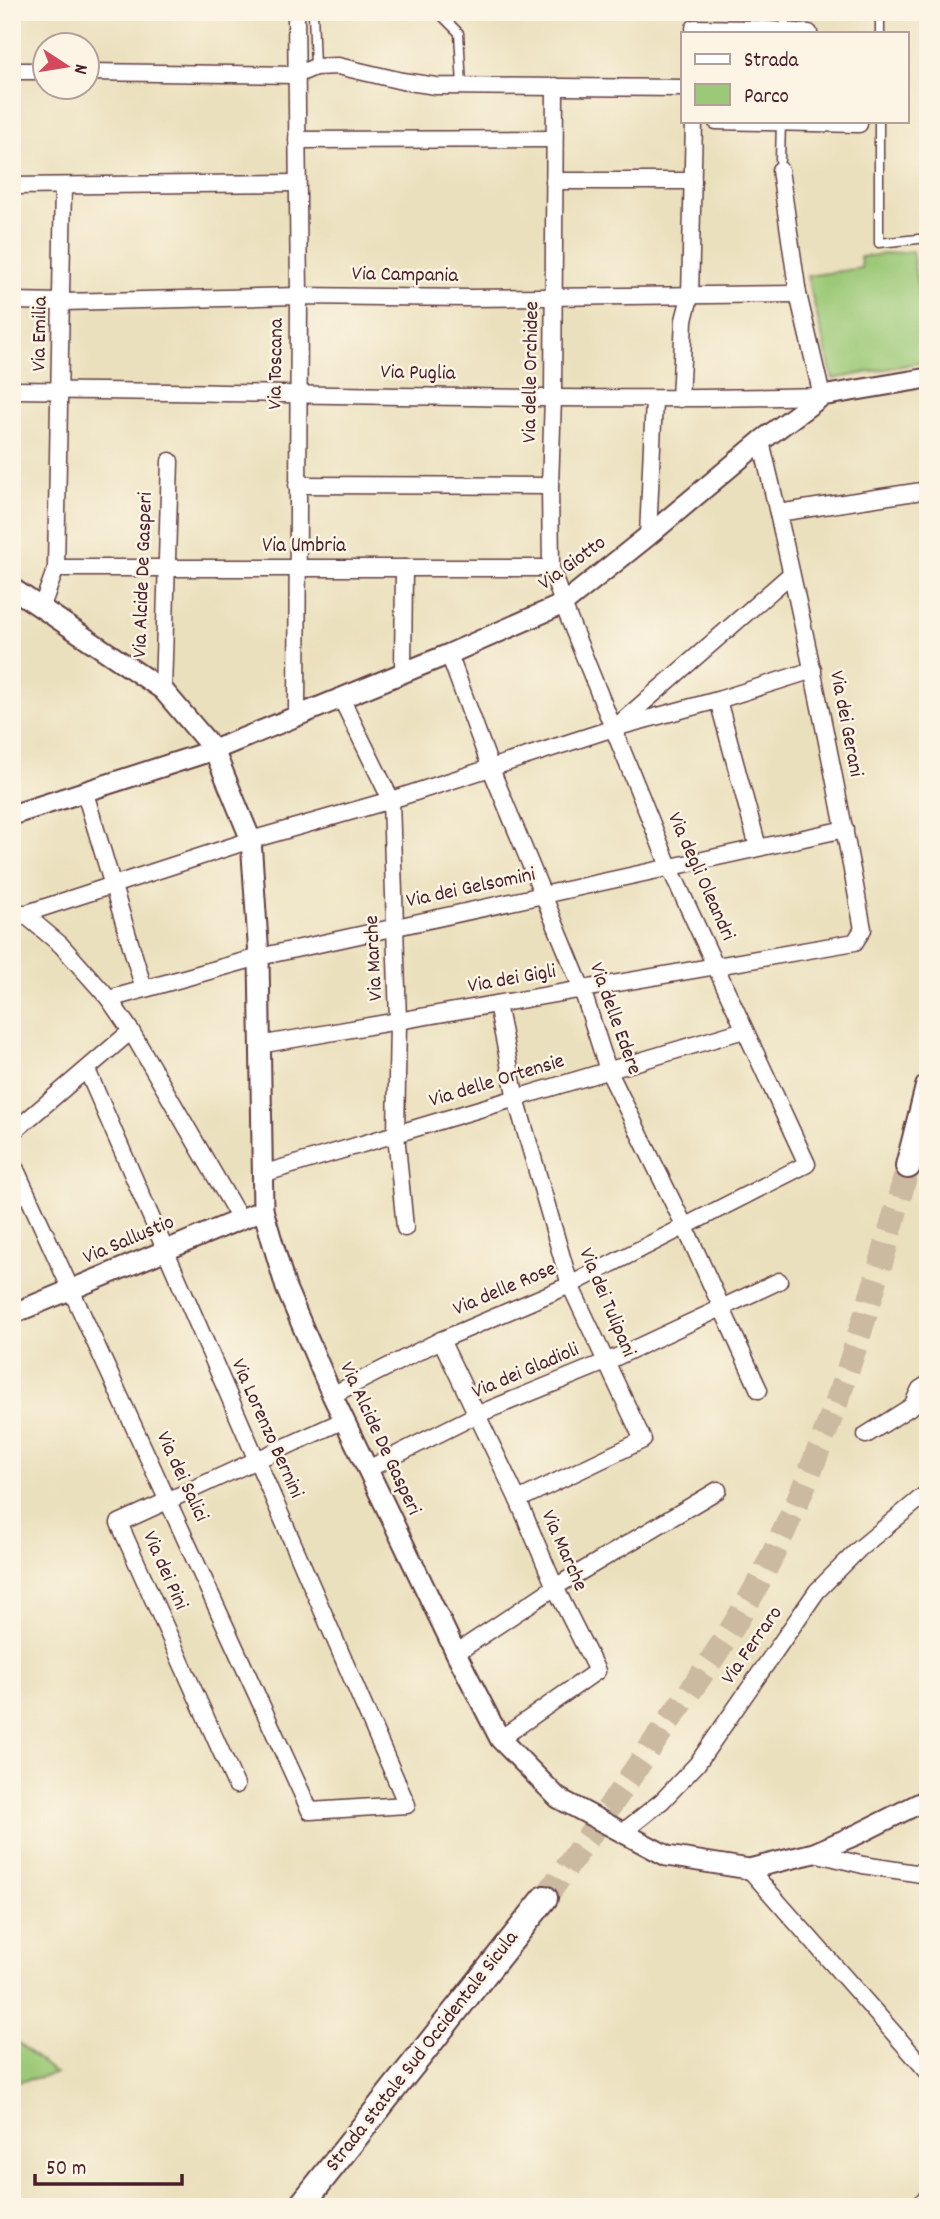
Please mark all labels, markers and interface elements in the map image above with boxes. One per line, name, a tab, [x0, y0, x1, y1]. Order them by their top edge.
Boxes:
north arrow	[32, 32, 102, 102]
legend	[681, 32, 908, 122]
text: Strada	[744, 47, 799, 77]
text: N	[65, 61, 93, 76]
text: Parco	[744, 83, 789, 113]
street label: Via Campania	[352, 260, 459, 292]
street label: Via Emilia	[25, 295, 57, 372]
street label: Via delle Orchidee	[516, 301, 548, 443]
street label: Via Toscana	[261, 317, 293, 410]
street label: Via Puglia	[380, 358, 457, 390]
street label: Via Alcide De Gasperi	[126, 491, 162, 658]
street label: Via Giotto	[533, 529, 613, 599]
street label: Via Umbria	[262, 532, 347, 562]
street label: Via dei Gerani	[820, 668, 870, 780]
street label: Via degli Oleandri	[658, 808, 742, 946]
street label: Via dei Gelsomini	[404, 861, 538, 917]
street label: Via Marche	[358, 914, 392, 1002]
street label: Via dei Gigli	[466, 957, 558, 1002]
street label: Via delle Edere	[580, 959, 648, 1079]
street label: Via delle Ortensie	[426, 1047, 568, 1117]
street label: Via Sallustio	[79, 1208, 179, 1274]
street label: Via dei Tulipani	[570, 1244, 642, 1362]
street label: Via delle Rose	[449, 1255, 561, 1325]
street label: Via dei Gladioli	[468, 1336, 584, 1408]
street label: Via Lorenzo Bernini	[222, 1355, 310, 1504]
street label: Via Alcide De Gasperi	[330, 1357, 428, 1521]
street label: Via dei Salici	[147, 1427, 215, 1527]
street label: Via Marche	[532, 1506, 594, 1596]
street label: Via dei Pini	[133, 1527, 195, 1615]
street label: Via Ferraro	[715, 1601, 791, 1691]
street label: Strada statale Sud Occidentale Sicula	[319, 1924, 528, 2179]
scale bar	[35, 2142, 182, 2186]
text: 50 m	[46, 2155, 86, 2185]

